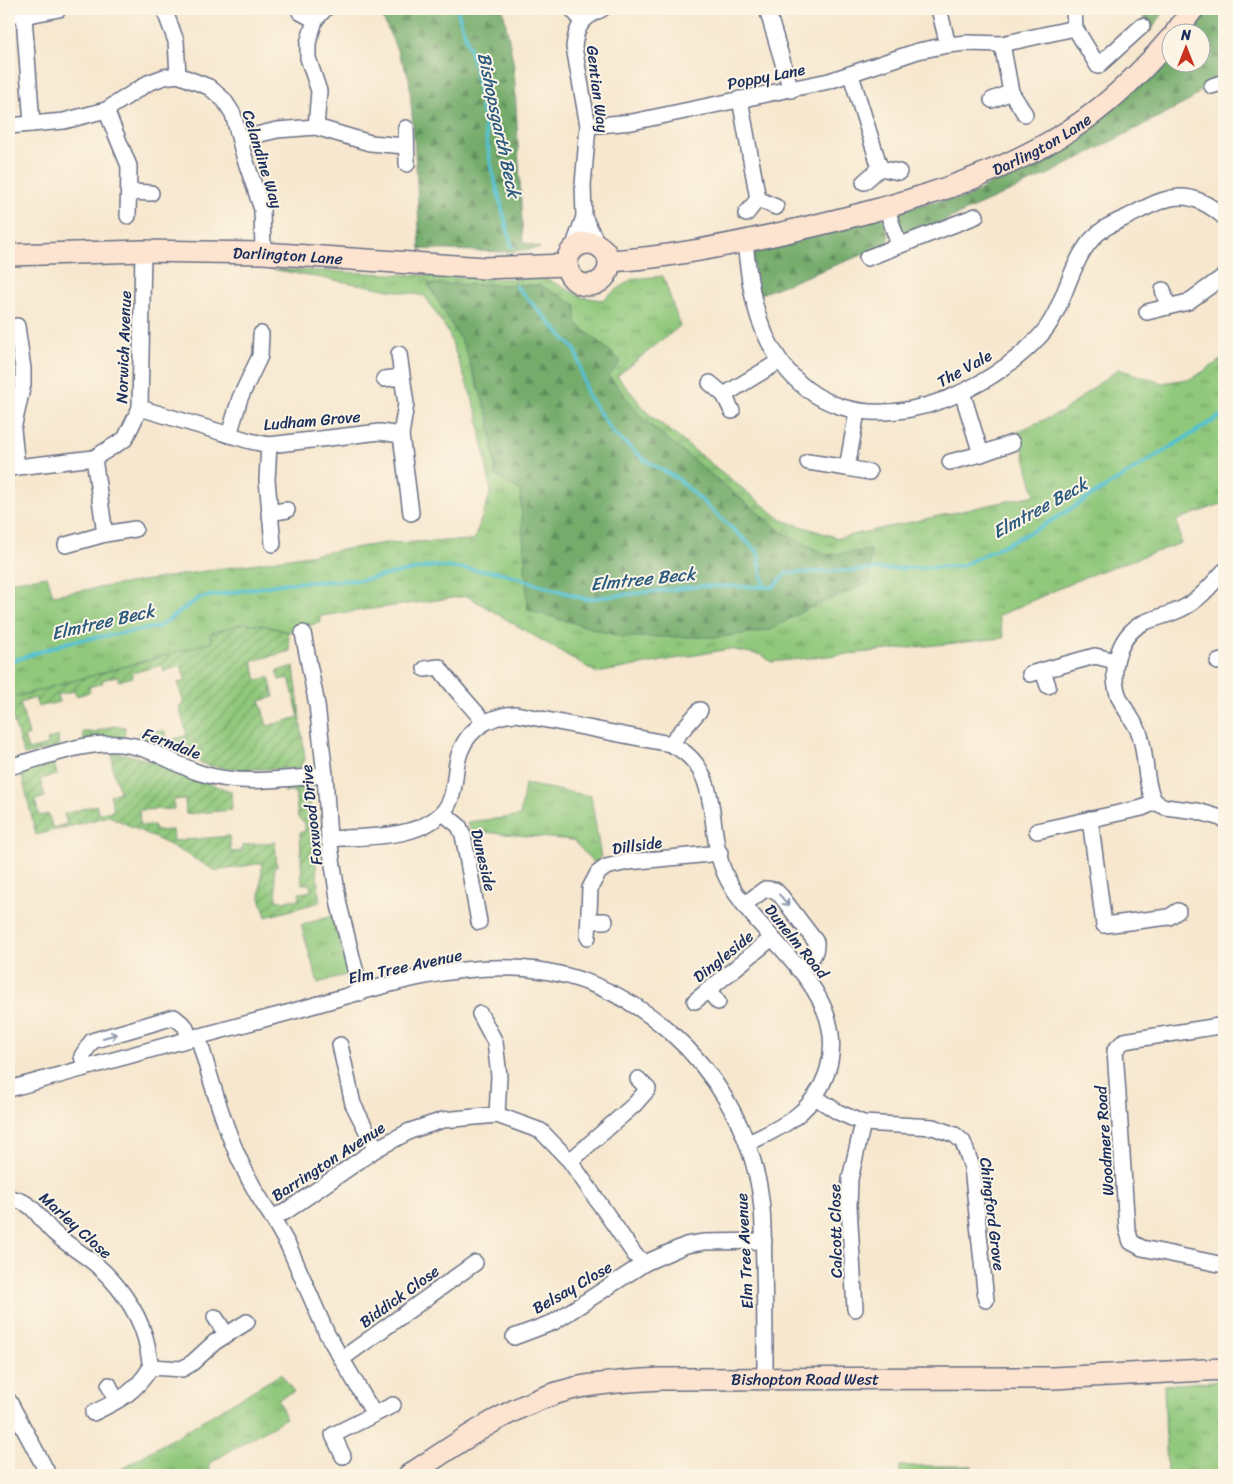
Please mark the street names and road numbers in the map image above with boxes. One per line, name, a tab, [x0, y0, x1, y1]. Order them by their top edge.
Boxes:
street label: Gentian Way	[578, 44, 617, 135]
street label: Poppy Lane	[725, 55, 808, 98]
street label: Darlington Lane	[987, 105, 1098, 184]
street label: Celandine Way	[234, 106, 291, 213]
street label: Darlington Lane	[233, 239, 344, 273]
street label: Norwich Avenue	[107, 290, 140, 404]
street label: The Vale	[931, 341, 998, 396]
street label: Ludham Grove	[262, 402, 362, 439]
street label: Ferndale	[138, 719, 206, 768]
street label: Foxwood Drive	[292, 763, 331, 867]
street label: Duneside	[462, 826, 505, 894]
street label: Dillside	[610, 828, 664, 863]
street label: Dunelm Road	[757, 897, 837, 987]
street label: Dingleside	[686, 922, 760, 990]
street label: Elm Tree Avenue	[345, 940, 465, 993]
street label: Woodmere Road	[1086, 1083, 1123, 1197]
street label: Barrington Avenue	[265, 1113, 391, 1209]
street label: Chingford Grove	[971, 1156, 1014, 1272]
street label: Marley Close	[32, 1184, 119, 1267]
street label: Calcott Close	[820, 1184, 851, 1278]
street label: Elm Tree Avenue	[727, 1192, 762, 1310]
street label: Belsay Close	[527, 1253, 618, 1322]
street label: Biddick Close	[353, 1257, 446, 1336]
street label: Bishopton Road West	[731, 1364, 879, 1394]

